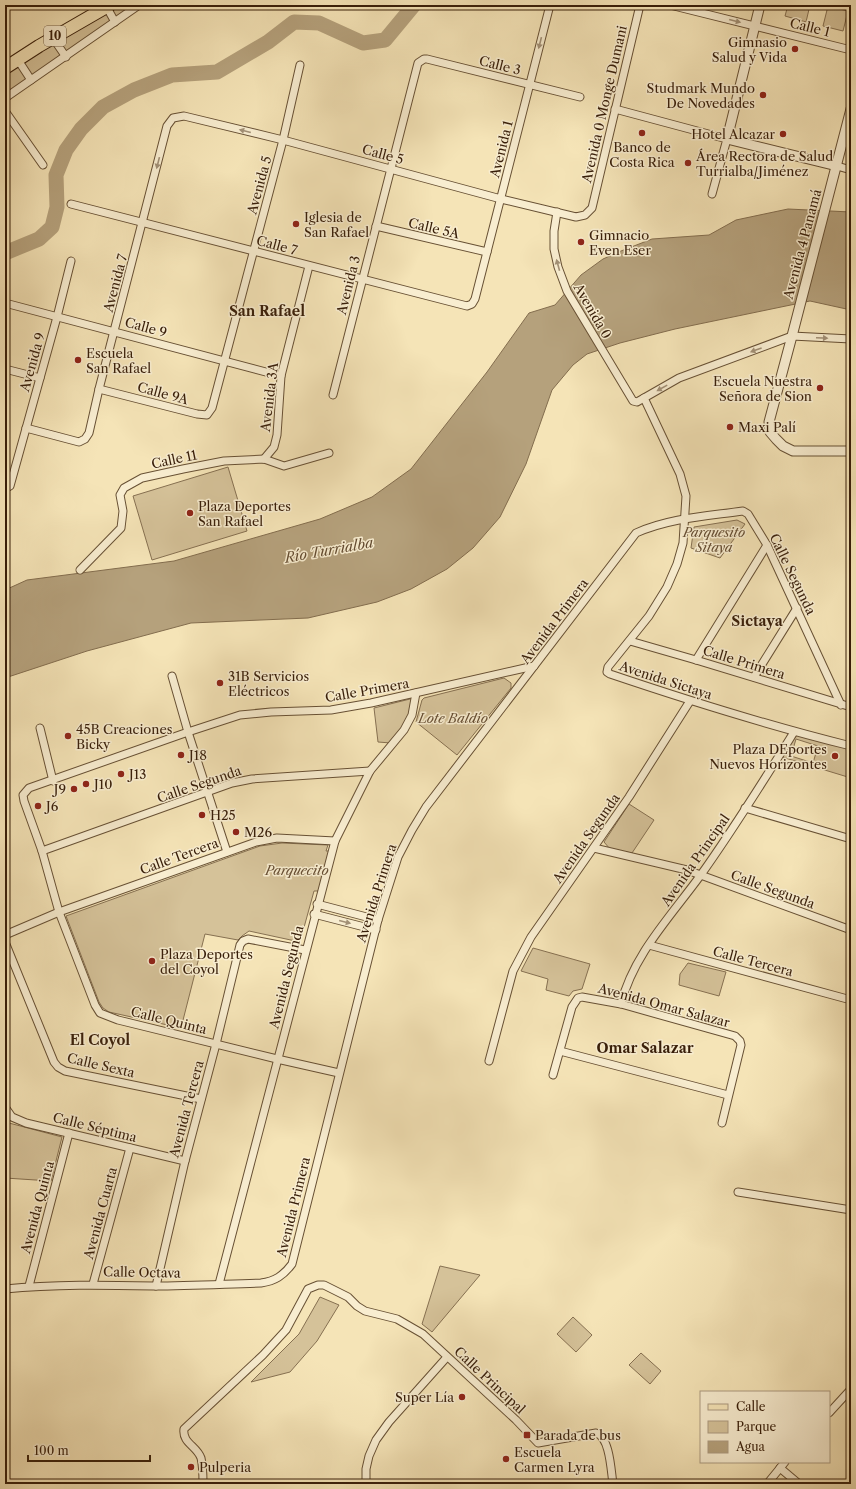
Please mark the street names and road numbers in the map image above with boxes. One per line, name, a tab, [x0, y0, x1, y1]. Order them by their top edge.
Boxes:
street label: Calle 1	[788, 14, 832, 40]
street label: Avenida 0 Monge Dumani	[578, 24, 630, 185]
road number: 10	[44, 26, 66, 46]
street label: Calle 3	[477, 52, 523, 78]
street label: Avenida 1	[486, 118, 516, 180]
street label: Calle 5	[360, 141, 406, 167]
street label: Avenida 5	[243, 154, 274, 217]
street label: Avenida 4 Panamá	[779, 187, 824, 302]
street label: Calle 5A	[407, 214, 462, 242]
street label: Calle 7	[255, 232, 300, 258]
street label: Avenida 7	[99, 252, 131, 315]
street label: Avenida 3	[333, 254, 363, 317]
street label: Avenida 0	[570, 280, 615, 342]
street label: Calle 9	[123, 314, 169, 340]
street label: Avenida 9	[16, 331, 48, 394]
street label: Avenida 3A	[257, 361, 281, 434]
street label: Calle 9A	[136, 379, 191, 408]
street label: Calle 11	[150, 446, 199, 472]
street label: Calle Segunda	[766, 531, 820, 617]
street label: Avenida Primera	[516, 575, 591, 668]
street label: Calle Primera	[701, 642, 787, 682]
street label: Avenida Sictaya	[617, 657, 714, 703]
street label: Calle Primera	[324, 675, 410, 705]
street label: Calle Segunda	[155, 762, 243, 806]
street label: Avenida Segunda	[549, 790, 623, 887]
street label: Avenida Principal	[657, 811, 733, 910]
street label: Calle Tercera	[138, 834, 221, 878]
street label: Avenida Primera	[352, 842, 400, 945]
street label: Calle Segunda	[729, 866, 817, 912]
street label: Avenida Segunda	[265, 924, 307, 1031]
street label: Calle Tercera	[711, 943, 795, 979]
street label: Avenida Omar Salazar	[595, 979, 732, 1030]
street label: Calle Quinta	[129, 1003, 209, 1037]
street label: Calle Sexta	[66, 1049, 137, 1081]
street label: Avenida Tercera	[165, 1058, 207, 1160]
street label: Calle Séptima	[51, 1109, 139, 1145]
street label: Avenida Primera	[273, 1155, 313, 1260]
street label: Avenida Quinta	[17, 1159, 57, 1256]
street label: Avenida Cuarta	[80, 1165, 120, 1262]
street label: Calle Octava	[103, 1263, 181, 1281]
street label: Calle Principal	[451, 1343, 529, 1417]

